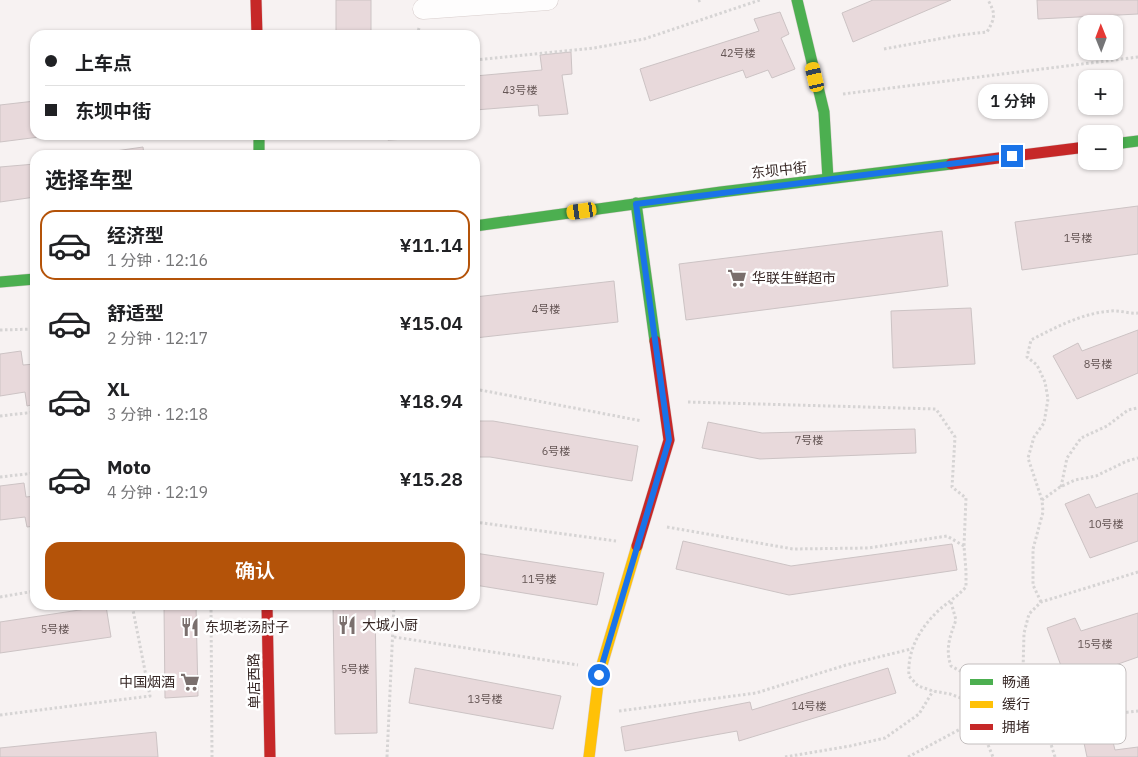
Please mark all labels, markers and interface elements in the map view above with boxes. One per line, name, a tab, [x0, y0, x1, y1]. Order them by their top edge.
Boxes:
north arrow	[1078, 15, 1122, 60]
map controls	[1078, 15, 1123, 170]
house number: 42号楼	[720, 46, 756, 60]
text: 上车点	[75, 51, 132, 75]
car	[804, 61, 825, 93]
button: +	[1078, 70, 1123, 115]
house number: 43号楼	[502, 83, 538, 97]
callout: 1 分钟	[977, 84, 1047, 118]
text: 1 分钟	[990, 91, 1036, 111]
text: 东坝中街	[75, 99, 151, 123]
button: −	[1078, 125, 1123, 170]
route end	[1001, 145, 1023, 167]
street label: 东坝中街	[750, 158, 808, 182]
text: 选择车型	[45, 165, 133, 194]
car	[566, 201, 597, 221]
icon: car	[47, 223, 92, 268]
text: 经济型	[107, 223, 164, 247]
house number: 1号楼	[1064, 231, 1092, 245]
text: ¥11.14	[400, 233, 463, 257]
text: 1 分钟 · 12:16	[107, 250, 208, 270]
supermarket icon: 华联生鲜超市	[726, 267, 748, 289]
place label: 华联生鲜超市	[752, 269, 836, 287]
icon: car	[47, 301, 92, 346]
text: 舒适型	[107, 301, 164, 325]
house number: 4号楼	[532, 302, 560, 316]
text: ¥15.04	[400, 311, 463, 335]
text: 2 分钟 · 12:17	[107, 328, 208, 348]
house number: 8号楼	[1084, 357, 1112, 371]
text: XL	[107, 377, 130, 401]
icon: car	[47, 379, 92, 424]
text: ¥18.94	[400, 389, 463, 413]
text: 3 分钟 · 12:18	[107, 404, 208, 424]
house number: 7号楼	[795, 433, 823, 447]
house number: 6号楼	[542, 444, 570, 458]
text: Moto	[107, 455, 151, 479]
icon: car	[47, 457, 92, 502]
text: ¥15.28	[400, 467, 463, 491]
text: 4 分钟 · 12:19	[107, 482, 208, 502]
house number: 10号楼	[1088, 517, 1124, 531]
button: 确认	[45, 542, 465, 600]
house number: 11号楼	[521, 572, 557, 586]
restaurant icon: 大城小厨	[336, 614, 358, 636]
restaurant icon: 东坝老汤肘子	[179, 616, 201, 638]
place label: 大城小厨	[362, 616, 418, 634]
place label: 东坝老汤肘子	[205, 618, 289, 636]
house number: 5号楼	[41, 622, 69, 636]
house number: 15号楼	[1077, 637, 1113, 651]
street label: 单店西路	[245, 653, 263, 709]
house number: 5号楼	[341, 662, 369, 676]
route start	[588, 664, 610, 686]
legend	[960, 664, 1126, 744]
supermarket icon: 中国烟酒	[179, 671, 201, 693]
place label: 中国烟酒	[119, 673, 175, 691]
text: 畅通	[1002, 673, 1030, 691]
house number: 13号楼	[467, 692, 503, 706]
text: 缓行	[1002, 695, 1030, 713]
house number: 14号楼	[791, 699, 827, 713]
text: 拥堵	[1002, 718, 1030, 736]

